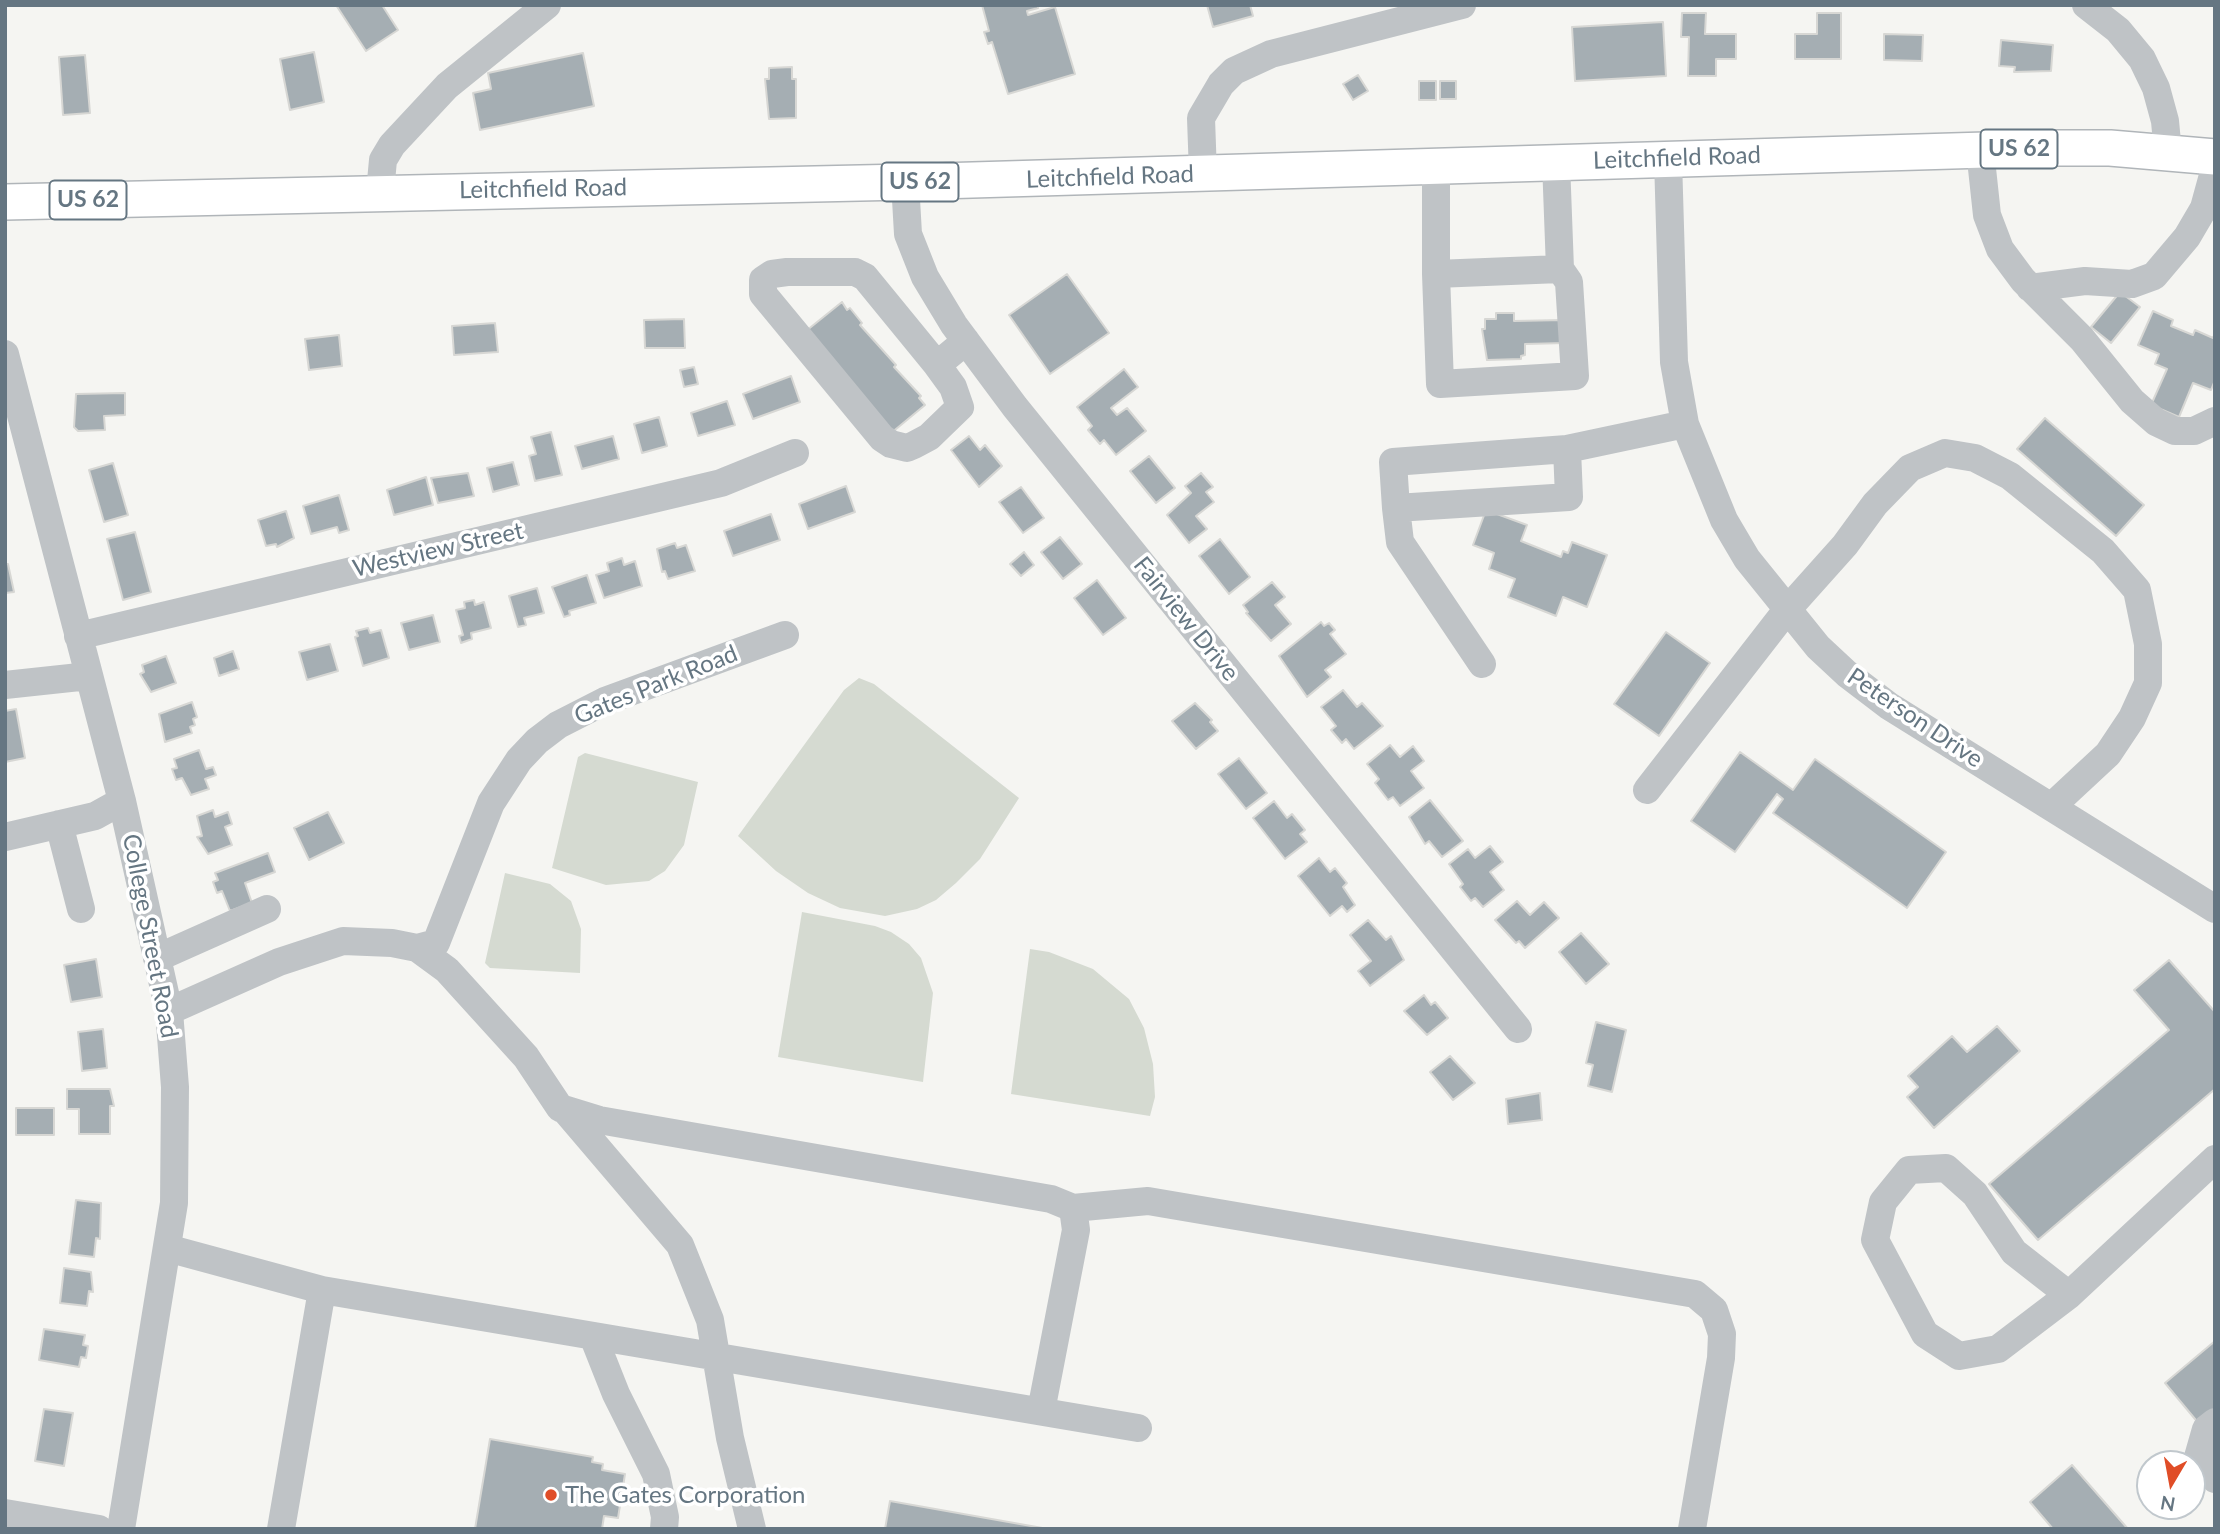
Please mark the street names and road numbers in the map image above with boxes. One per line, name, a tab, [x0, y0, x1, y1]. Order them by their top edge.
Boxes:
road number: US 62	[1980, 130, 2058, 168]
street label: Leitchfield Road	[1593, 141, 1761, 175]
street label: Leitchfield Road	[1026, 160, 1194, 194]
road number: US 62	[881, 162, 958, 202]
street label: Leitchfield Road	[459, 173, 627, 205]
road number: US 62	[50, 181, 126, 220]
street label: Westview Street	[350, 516, 526, 584]
street label: Fairview Drive	[1127, 551, 1245, 687]
street label: Gates Park Road	[570, 639, 742, 731]
street label: Peterson Drive	[1842, 662, 1988, 774]
street label: College Street Road	[116, 832, 184, 1040]

